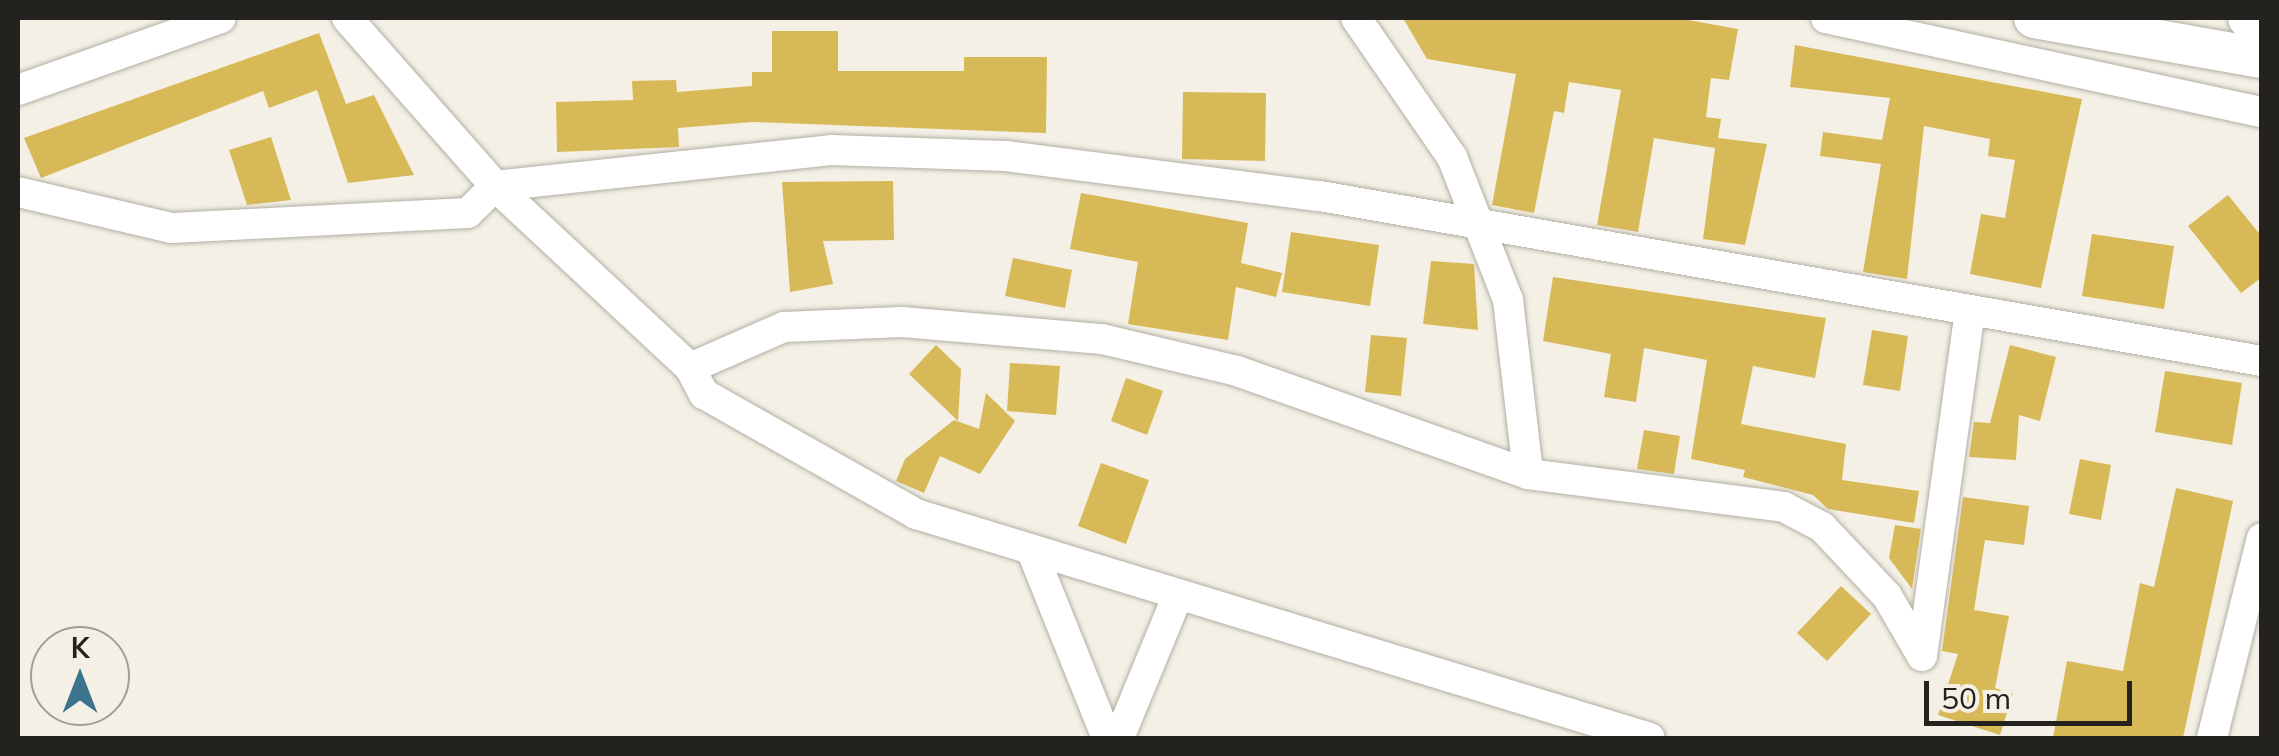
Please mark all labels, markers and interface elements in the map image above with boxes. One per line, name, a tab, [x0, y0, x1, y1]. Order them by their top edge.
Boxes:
north arrow	[30, 626, 130, 726]
text: K	[71, 630, 89, 665]
scale bar	[1929, 661, 2136, 723]
text: 50 m	[1941, 679, 2011, 717]

